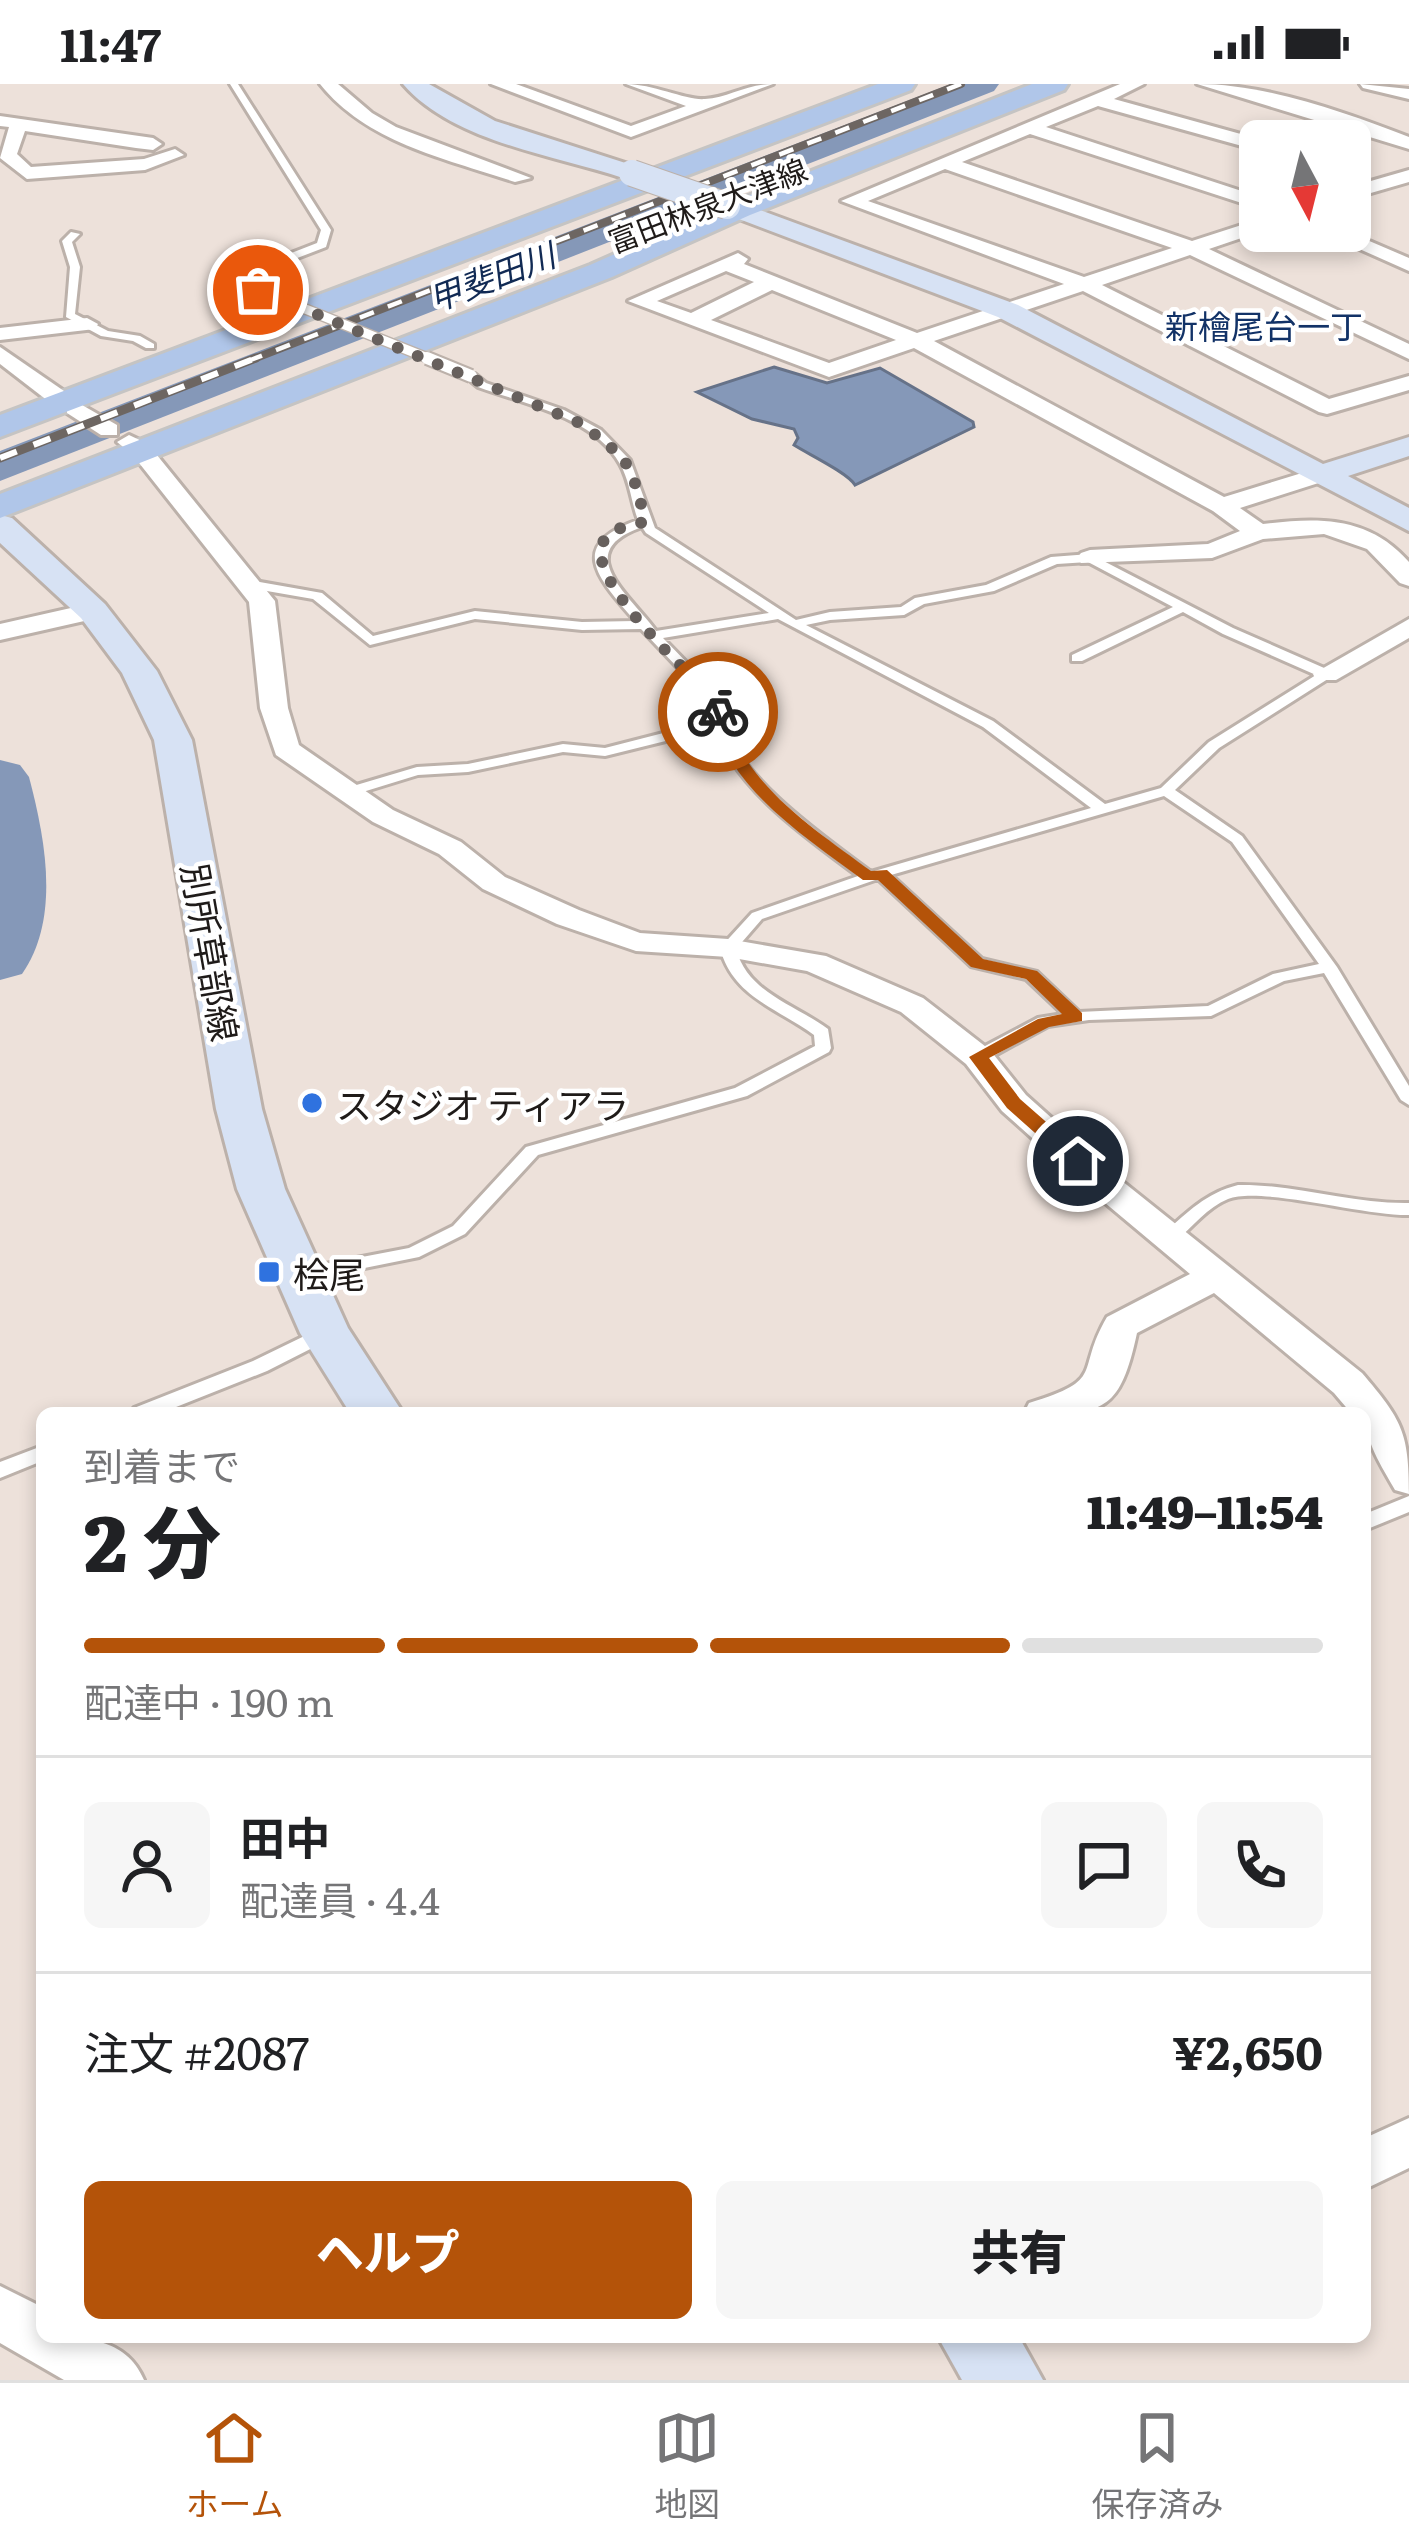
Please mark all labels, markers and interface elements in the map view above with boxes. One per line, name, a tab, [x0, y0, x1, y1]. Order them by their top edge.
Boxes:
text: 11:47	[60, 9, 161, 76]
north arrow	[1239, 120, 1371, 252]
map controls	[1239, 120, 1371, 252]
street label: 富田林泉大津線	[601, 146, 813, 262]
water label: 甲斐田川	[421, 227, 564, 322]
pin	[207, 239, 309, 341]
icon: bag	[225, 257, 291, 323]
district label: 新檜尾台一丁	[1165, 300, 1363, 349]
courier	[658, 652, 778, 772]
icon: bike	[685, 679, 751, 745]
street label: 別所草部線	[170, 859, 254, 1045]
place label: スタジオ ティアラ	[336, 1077, 629, 1130]
marker: スタジオ ティアラ	[299, 1090, 325, 1116]
pin	[1027, 1110, 1129, 1212]
icon: home	[1045, 1128, 1111, 1194]
place label: 桧尾	[293, 1246, 365, 1299]
marker: 桧尾	[256, 1259, 282, 1285]
text: 到着まで	[84, 1435, 240, 1493]
text: 11:49–11:54	[1087, 1476, 1323, 1543]
text: 2 分	[84, 1480, 221, 1596]
text: 配達中 · 190 m	[84, 1671, 334, 1729]
button: person	[84, 1802, 210, 1928]
text: 田中	[240, 1802, 330, 1869]
button: chat	[1041, 1802, 1167, 1928]
button: phone	[1197, 1802, 1323, 1928]
text: 配達員 · 4.4	[240, 1869, 440, 1927]
text: 注文 #2087	[84, 2017, 309, 2084]
text: ¥2,650	[1172, 2017, 1323, 2084]
button: ヘルプ	[84, 2181, 692, 2319]
button: 共有	[716, 2181, 1323, 2319]
tab: ホーム	[185, 2405, 284, 2526]
tab: 地図	[654, 2405, 720, 2526]
tab: 保存済み	[1091, 2405, 1223, 2526]

